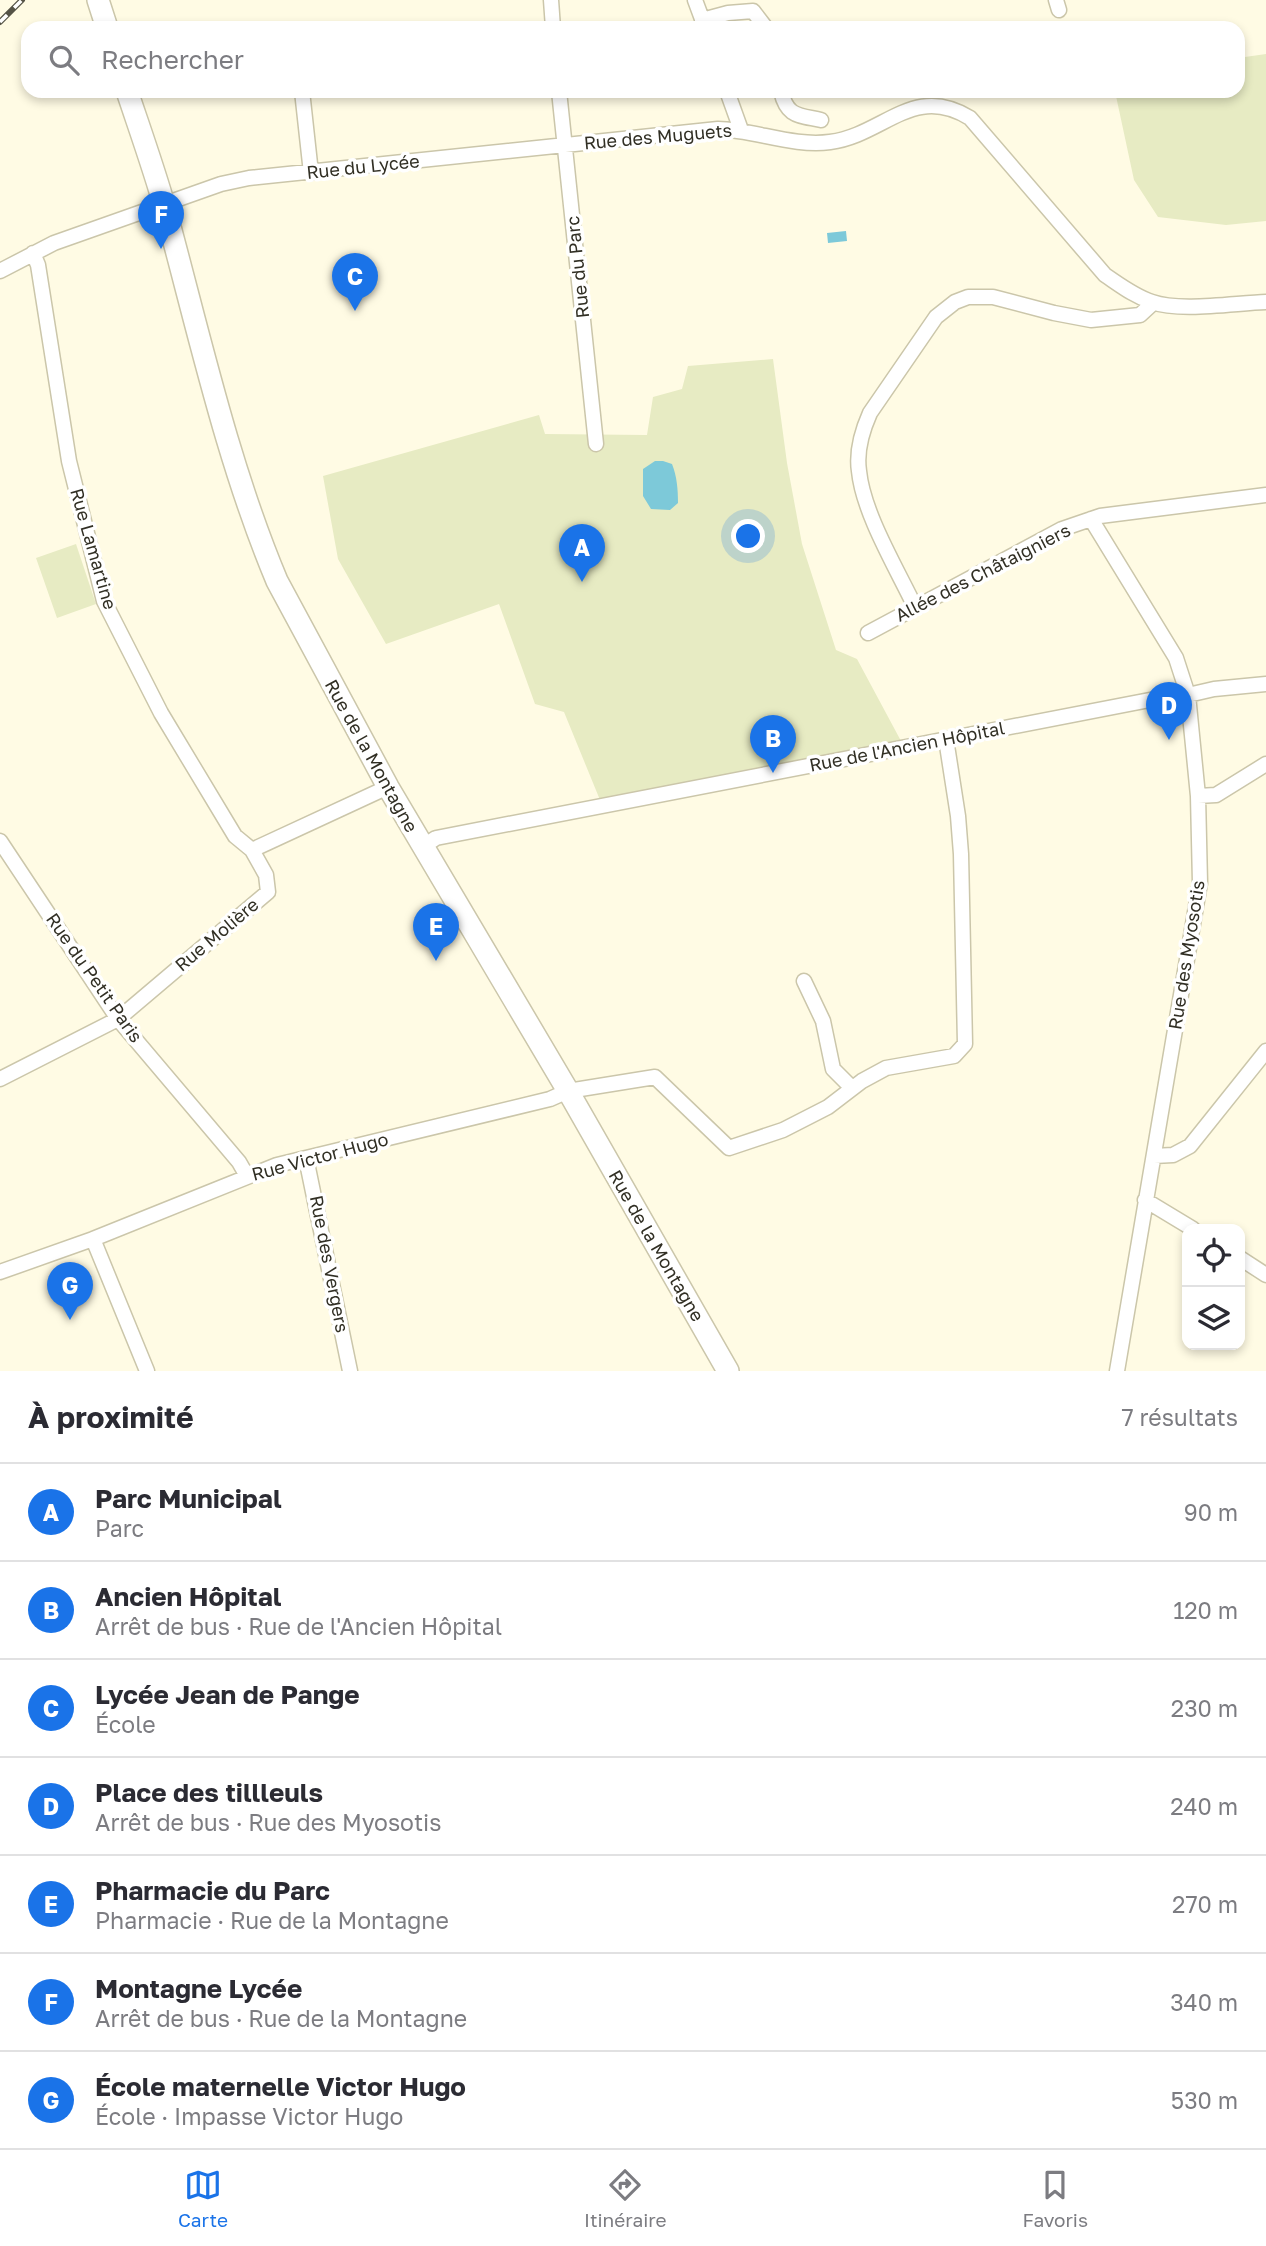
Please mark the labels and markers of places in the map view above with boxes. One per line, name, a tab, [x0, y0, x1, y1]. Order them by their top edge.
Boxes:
pin: F	[138, 191, 184, 249]
pin: C	[332, 253, 378, 311]
pin: A	[559, 524, 605, 582]
pin: D	[1146, 682, 1192, 740]
pin: B	[750, 715, 796, 773]
pin: E	[413, 903, 459, 961]
pin: G	[47, 1262, 93, 1320]

